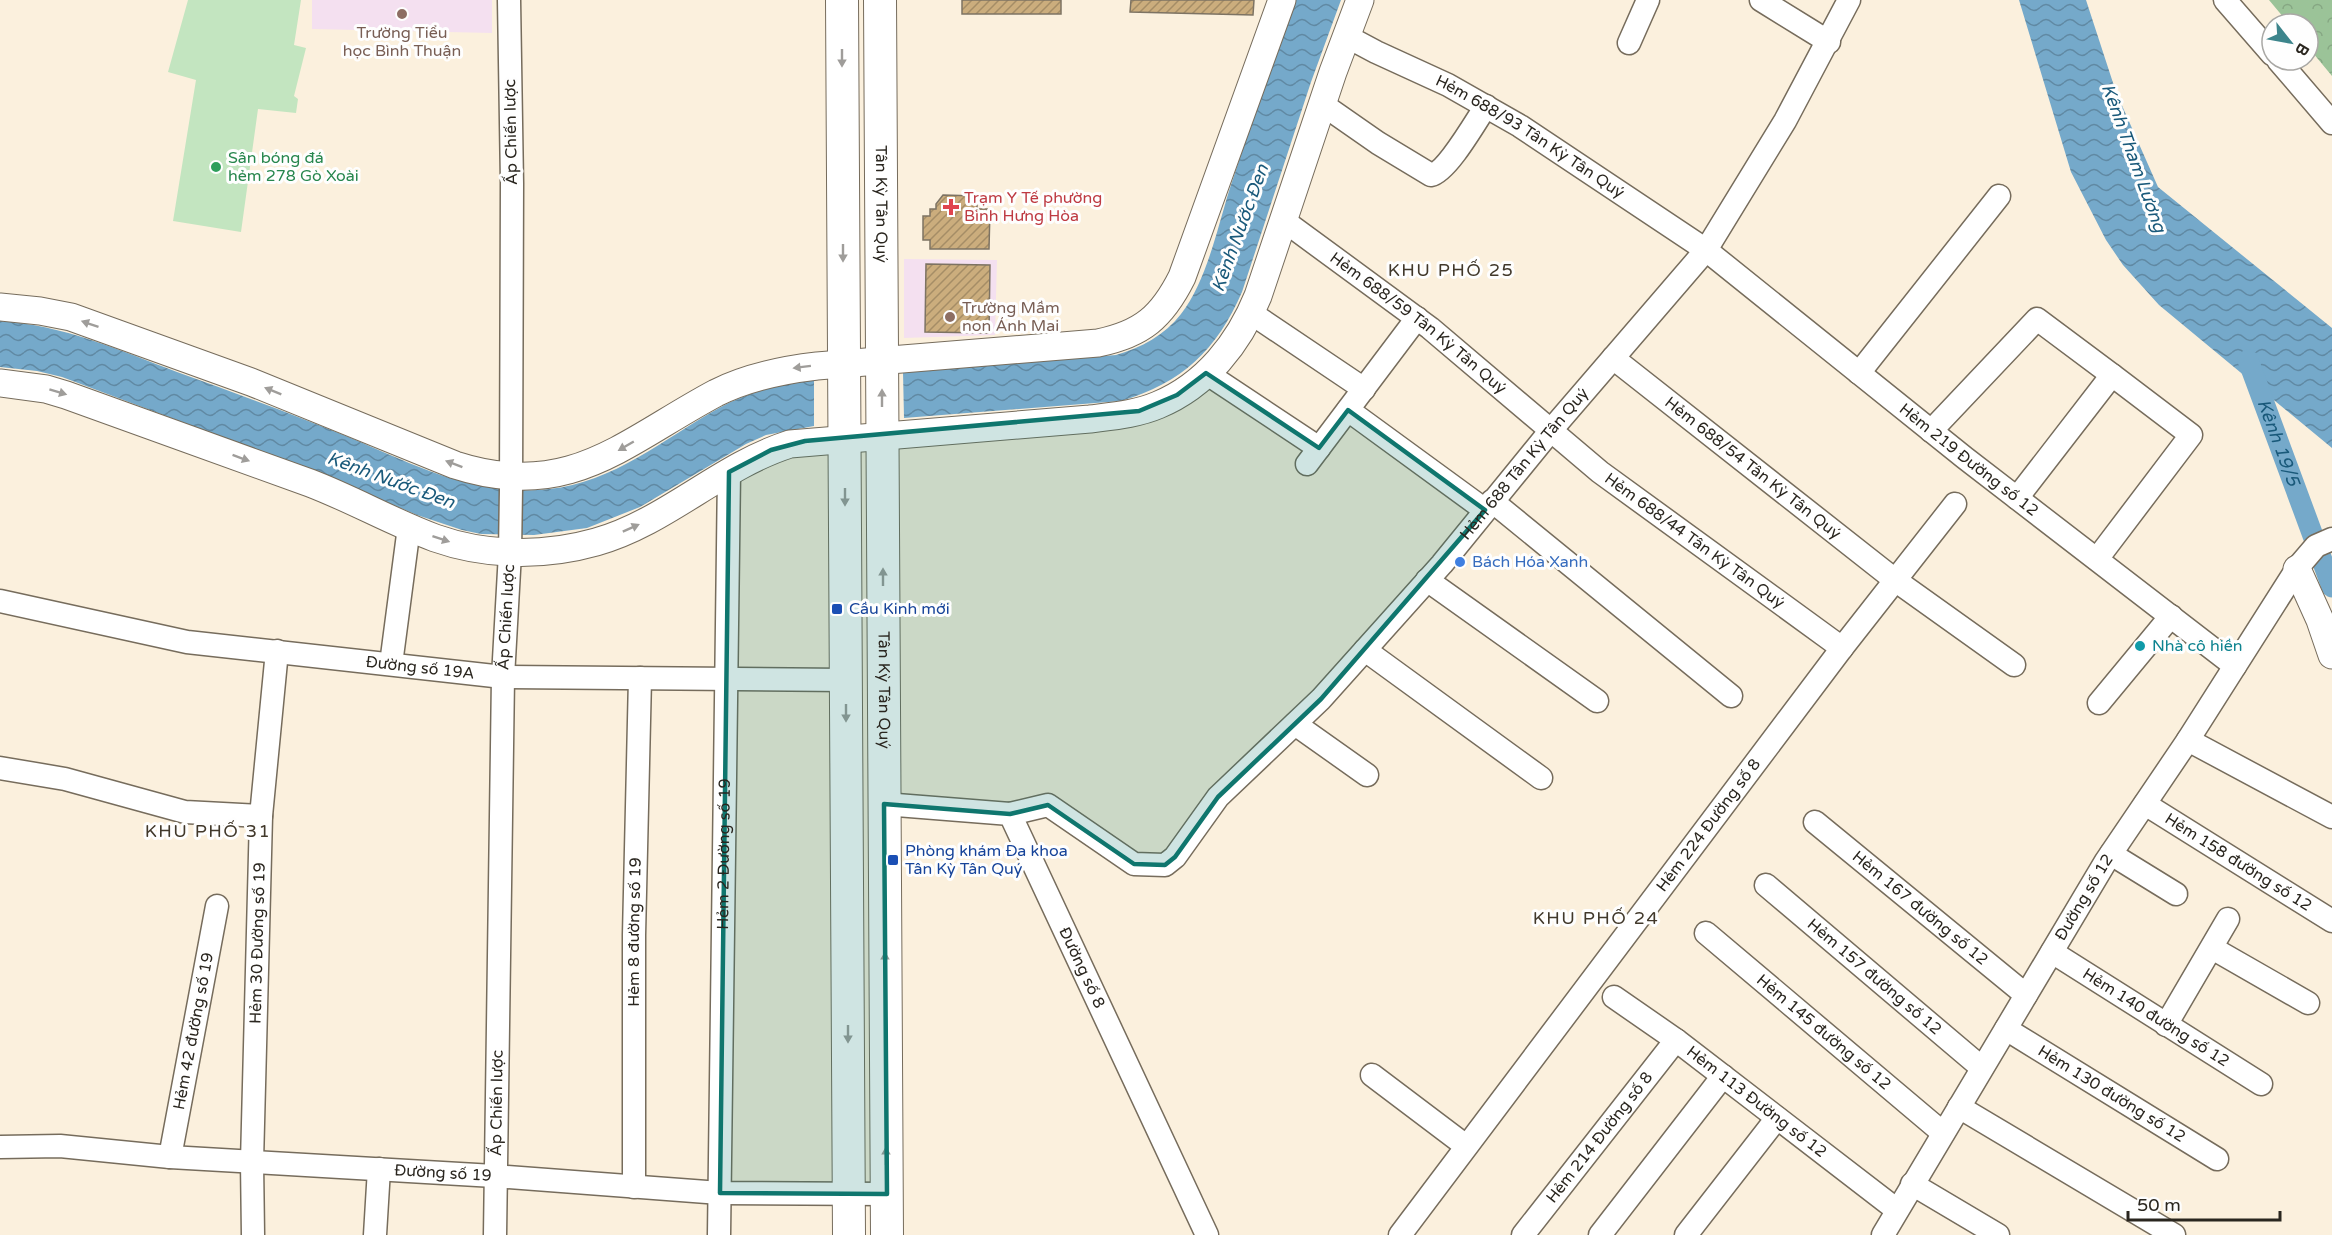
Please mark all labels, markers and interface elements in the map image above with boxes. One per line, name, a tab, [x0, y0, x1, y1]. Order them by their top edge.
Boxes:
marker: Trường Tiểu học Bình Thuận	[395, 7, 409, 21]
north arrow	[2260, 12, 2320, 72]
place label: Trường Tiểu học Bình Thuận	[343, 23, 461, 61]
text: B	[2291, 39, 2313, 59]
one-way arrow	[837, 49, 847, 68]
street label: Hẻm 688/93 Tân Kỳ Tân Quý	[1432, 71, 1629, 203]
street label: Ấp Chiến lược	[500, 79, 522, 185]
water label: Kênh Tham Lương	[2097, 81, 2172, 237]
street label: Tân Kỳ Tân Quý	[871, 145, 891, 263]
place label: Sân bóng đá hẻm 278 Gò Xoài	[228, 148, 359, 186]
marker: Sân bóng đá hẻm 278 Gò Xoài	[209, 160, 223, 174]
water label: Kênh Nước Đen	[1207, 160, 1274, 295]
place label: Trạm Y Tế phường Bình Hưng Hòa	[964, 188, 1102, 226]
marker: Trạm Y Tế phường Bình Hưng Hòa	[942, 198, 960, 216]
one-way arrow	[838, 244, 848, 263]
street label: Hẻm 688/59 Tân Kỳ Tân Quý	[1326, 248, 1511, 399]
district label: KHU PHỐ 25	[1388, 259, 1514, 281]
place label: Trường Mầm non Ánh Mai	[962, 298, 1060, 336]
marker: Trường Mầm non Ánh Mai	[943, 310, 957, 324]
one-way arrow	[81, 319, 99, 328]
one-way arrow	[793, 363, 812, 372]
street label: Hẻm 688 Tân Kỳ Tân Quý	[1456, 383, 1593, 544]
one-way arrow	[264, 385, 282, 395]
one-way arrow	[49, 388, 67, 397]
one-way arrow	[877, 389, 887, 408]
street label: Hẻm 688/54 Tân Kỳ Tân Quý	[1661, 393, 1845, 544]
water label: Kênh 19/5	[2252, 396, 2305, 491]
street label: Hẻm 219 Đường số 12	[1895, 399, 2042, 521]
one-way arrow	[618, 441, 634, 452]
water label: Kênh Nước Đen	[324, 447, 459, 514]
one-way arrow	[232, 454, 250, 464]
one-way arrow	[445, 459, 463, 469]
street label: Hẻm 688/44 Tân Kỳ Tân Quý	[1600, 469, 1789, 613]
one-way arrow	[840, 487, 850, 506]
one-way arrow	[622, 523, 640, 533]
one-way arrow	[432, 535, 450, 545]
place label: Bách Hóa Xanh	[1472, 552, 1588, 572]
marker: Bách Hóa Xanh	[1453, 555, 1467, 569]
street label: Ấp Chiến lược	[493, 564, 519, 671]
one-way arrow	[878, 567, 888, 586]
place label: Cầu Kinh mới	[849, 599, 950, 619]
marker: Cầu Kinh mới	[830, 602, 844, 616]
street label: Tân Kỳ Tân Quý	[874, 631, 894, 749]
place label: Nhà cô hiền	[2152, 636, 2242, 656]
marker: Nhà cô hiền	[2133, 639, 2147, 653]
street label: Đường số 19A	[365, 652, 476, 684]
one-way arrow	[841, 703, 851, 722]
street label: Hẻm 224 Đường số 8	[1652, 755, 1765, 896]
street label: Hẻm 2 Đường số 19	[713, 778, 735, 930]
street label: Hẻm 158 đường số 12	[2161, 809, 2316, 916]
district label: KHU PHỐ 31	[145, 820, 271, 842]
place label: Phòng khám Đa khoa Tân Kỳ Tân Quý	[905, 841, 1068, 879]
street label: Hẻm 167 đường số 12	[1848, 847, 1992, 970]
street label: Đường số 12	[2051, 850, 2118, 944]
marker: Phòng khám Đa khoa Tân Kỳ Tân Quý	[886, 853, 900, 867]
street label: Hẻm 8 đường số 19	[624, 857, 646, 1007]
street label: Hẻm 30 Đường số 19	[246, 862, 270, 1024]
district label: KHU PHỐ 24	[1533, 907, 1659, 929]
street label: Hẻm 157 đường số 12	[1803, 914, 1946, 1039]
street label: Đường số 8	[1054, 924, 1109, 1011]
street label: Hẻm 42 đường số 19	[169, 951, 218, 1111]
one-way arrow	[880, 951, 890, 970]
street label: Hẻm 140 đường số 12	[2079, 964, 2233, 1071]
street label: Hẻm 145 đường số 12	[1752, 970, 1895, 1095]
one-way arrow	[843, 1024, 853, 1043]
street label: Hẻm 130 đường số 12	[2034, 1041, 2189, 1147]
street label: Hẻm 113 Đường số 12	[1682, 1042, 1831, 1162]
street label: Ấp Chiến lược	[486, 1050, 508, 1156]
street label: Hẻm 214 Đường số 8	[1542, 1068, 1657, 1207]
one-way arrow	[882, 1146, 891, 1165]
street label: Đường số 19	[394, 1160, 492, 1186]
scale bar	[2128, 1184, 2280, 1222]
text: 50 m	[2137, 1194, 2181, 1216]

